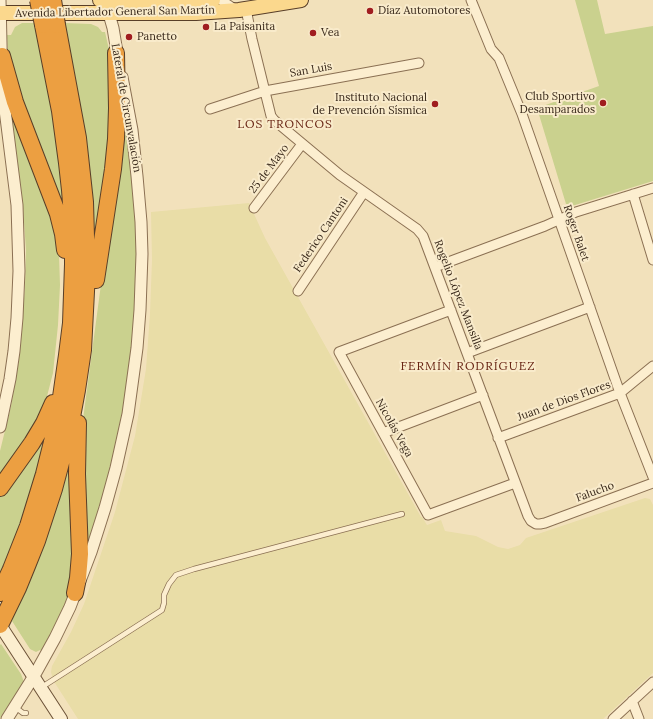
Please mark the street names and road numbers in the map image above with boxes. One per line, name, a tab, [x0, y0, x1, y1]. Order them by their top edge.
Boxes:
street label: Avenida Libertador General San Martín	[15, 4, 215, 20]
street label: Lateral de Circunvalación	[108, 43, 144, 173]
street label: San Luis	[289, 60, 333, 80]
street label: 25 de Mayo	[246, 142, 292, 196]
street label: Federico Cantoni	[291, 195, 351, 275]
street label: Roger Balet	[560, 203, 592, 263]
street label: Rogelio López Mansilla	[431, 238, 485, 352]
street label: Juan de Dios Flores	[516, 378, 612, 424]
street label: Nicolás Vega	[373, 396, 415, 460]
street label: Falucho	[574, 479, 616, 505]

